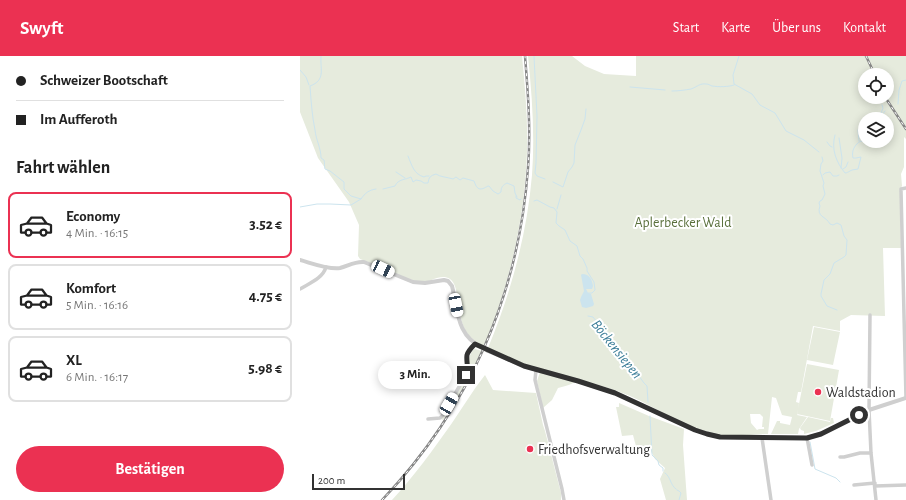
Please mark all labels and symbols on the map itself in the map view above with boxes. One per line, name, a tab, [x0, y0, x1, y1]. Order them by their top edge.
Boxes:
park label: Aplerbecker Wald	[635, 216, 731, 230]
car	[370, 258, 396, 280]
car	[448, 292, 464, 318]
water label: Böckensiepen	[588, 317, 645, 382]
callout: 3 Min.	[378, 361, 452, 389]
route end	[457, 366, 475, 384]
place label: Waldstadion	[826, 386, 896, 400]
marker: Waldstadion	[813, 387, 823, 397]
car	[438, 391, 460, 417]
route start	[850, 406, 868, 424]
place label: Friedhofsverwaltung	[538, 443, 650, 457]
marker: Friedhofsverwaltung	[525, 444, 535, 454]
scale bar	[312, 472, 405, 491]

